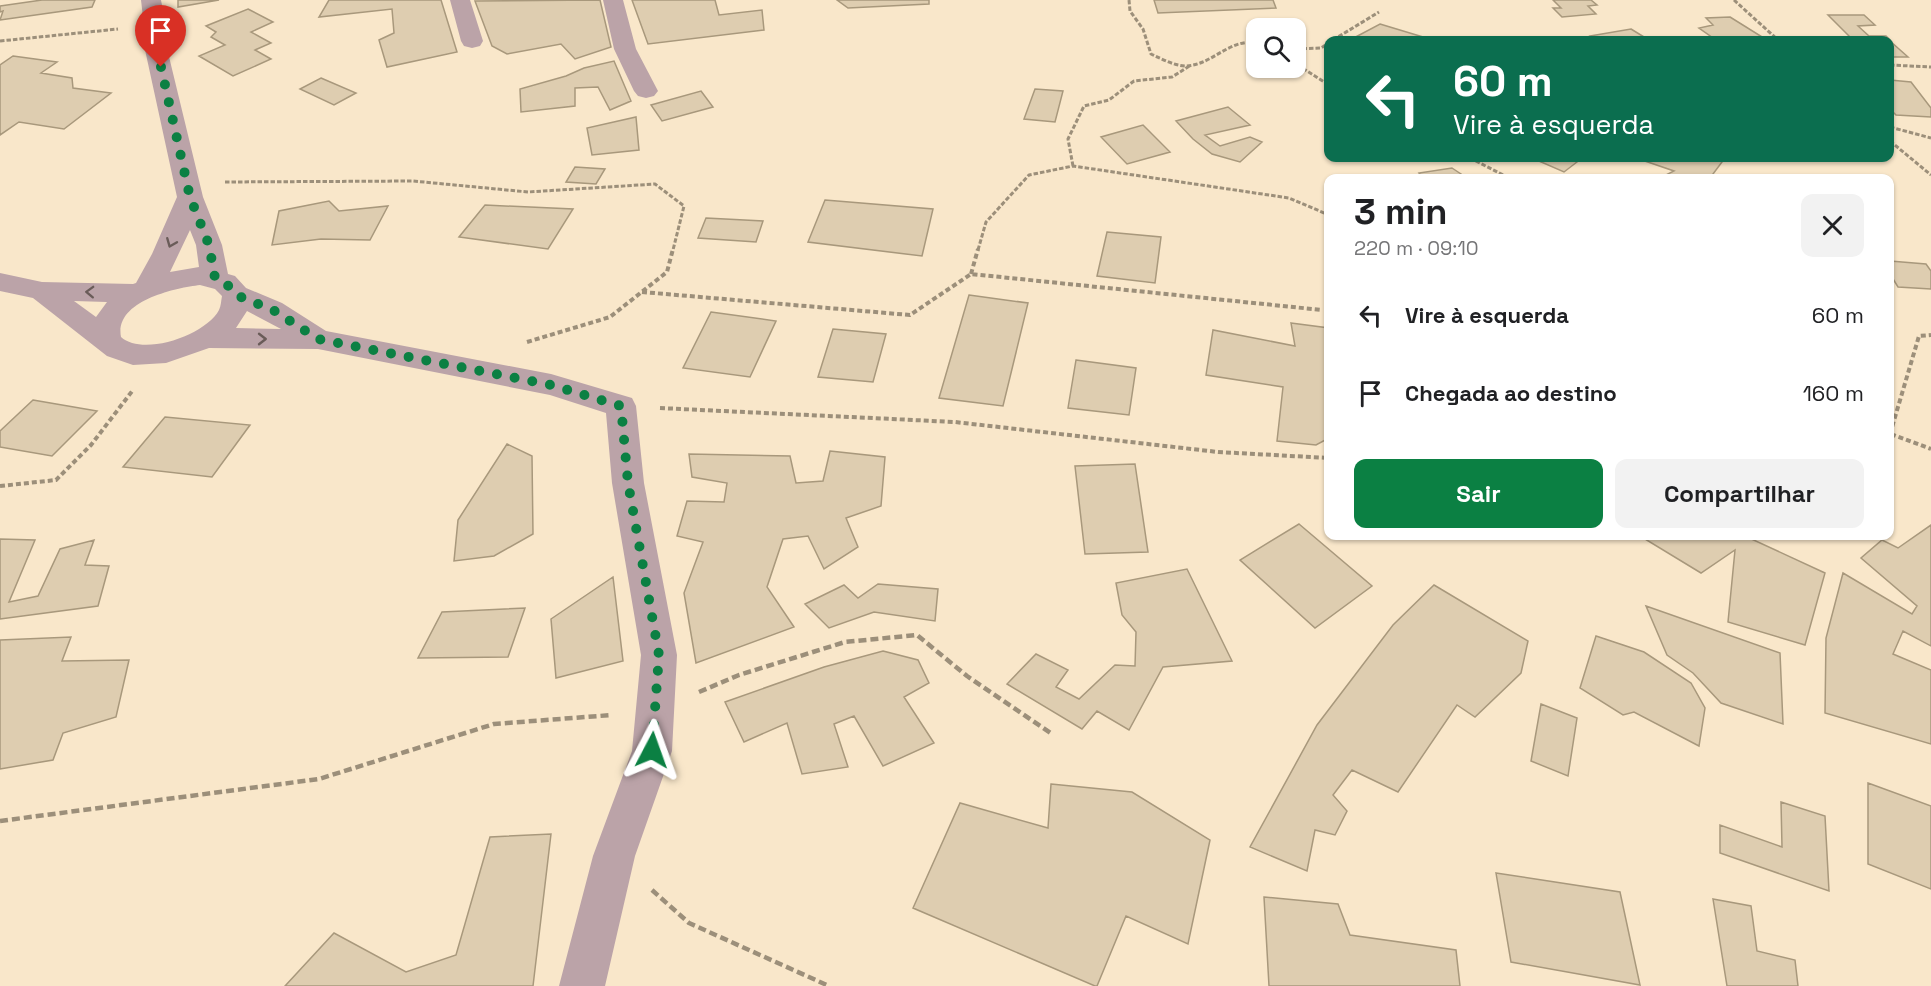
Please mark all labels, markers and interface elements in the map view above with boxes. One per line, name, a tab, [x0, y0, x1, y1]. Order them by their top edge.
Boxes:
pin	[135, 5, 186, 67]
icon: arrive	[144, 14, 177, 47]
map controls	[1246, 18, 1306, 78]
button: search	[1246, 18, 1306, 78]
text: 60 m	[1453, 55, 1553, 108]
icon: left	[1354, 60, 1432, 138]
text: Vire à esquerda	[1453, 107, 1654, 142]
text: 3 min	[1354, 189, 1448, 235]
button: close	[1801, 194, 1864, 257]
text: 220 m · 09:10	[1354, 235, 1479, 261]
one-way arrow	[166, 237, 178, 248]
one-way arrow	[85, 286, 94, 298]
icon: left	[1354, 299, 1387, 332]
text: Vire à esquerda	[1405, 301, 1569, 329]
text: 60 m	[1812, 301, 1864, 329]
one-way arrow	[257, 333, 266, 345]
icon: arrive	[1354, 377, 1387, 410]
text: Chegada ao destino	[1405, 379, 1617, 407]
text: 160 m	[1803, 379, 1864, 407]
button: Sair	[1354, 459, 1603, 528]
button: Compartilhar	[1615, 459, 1864, 528]
position arrow	[620, 718, 684, 782]

